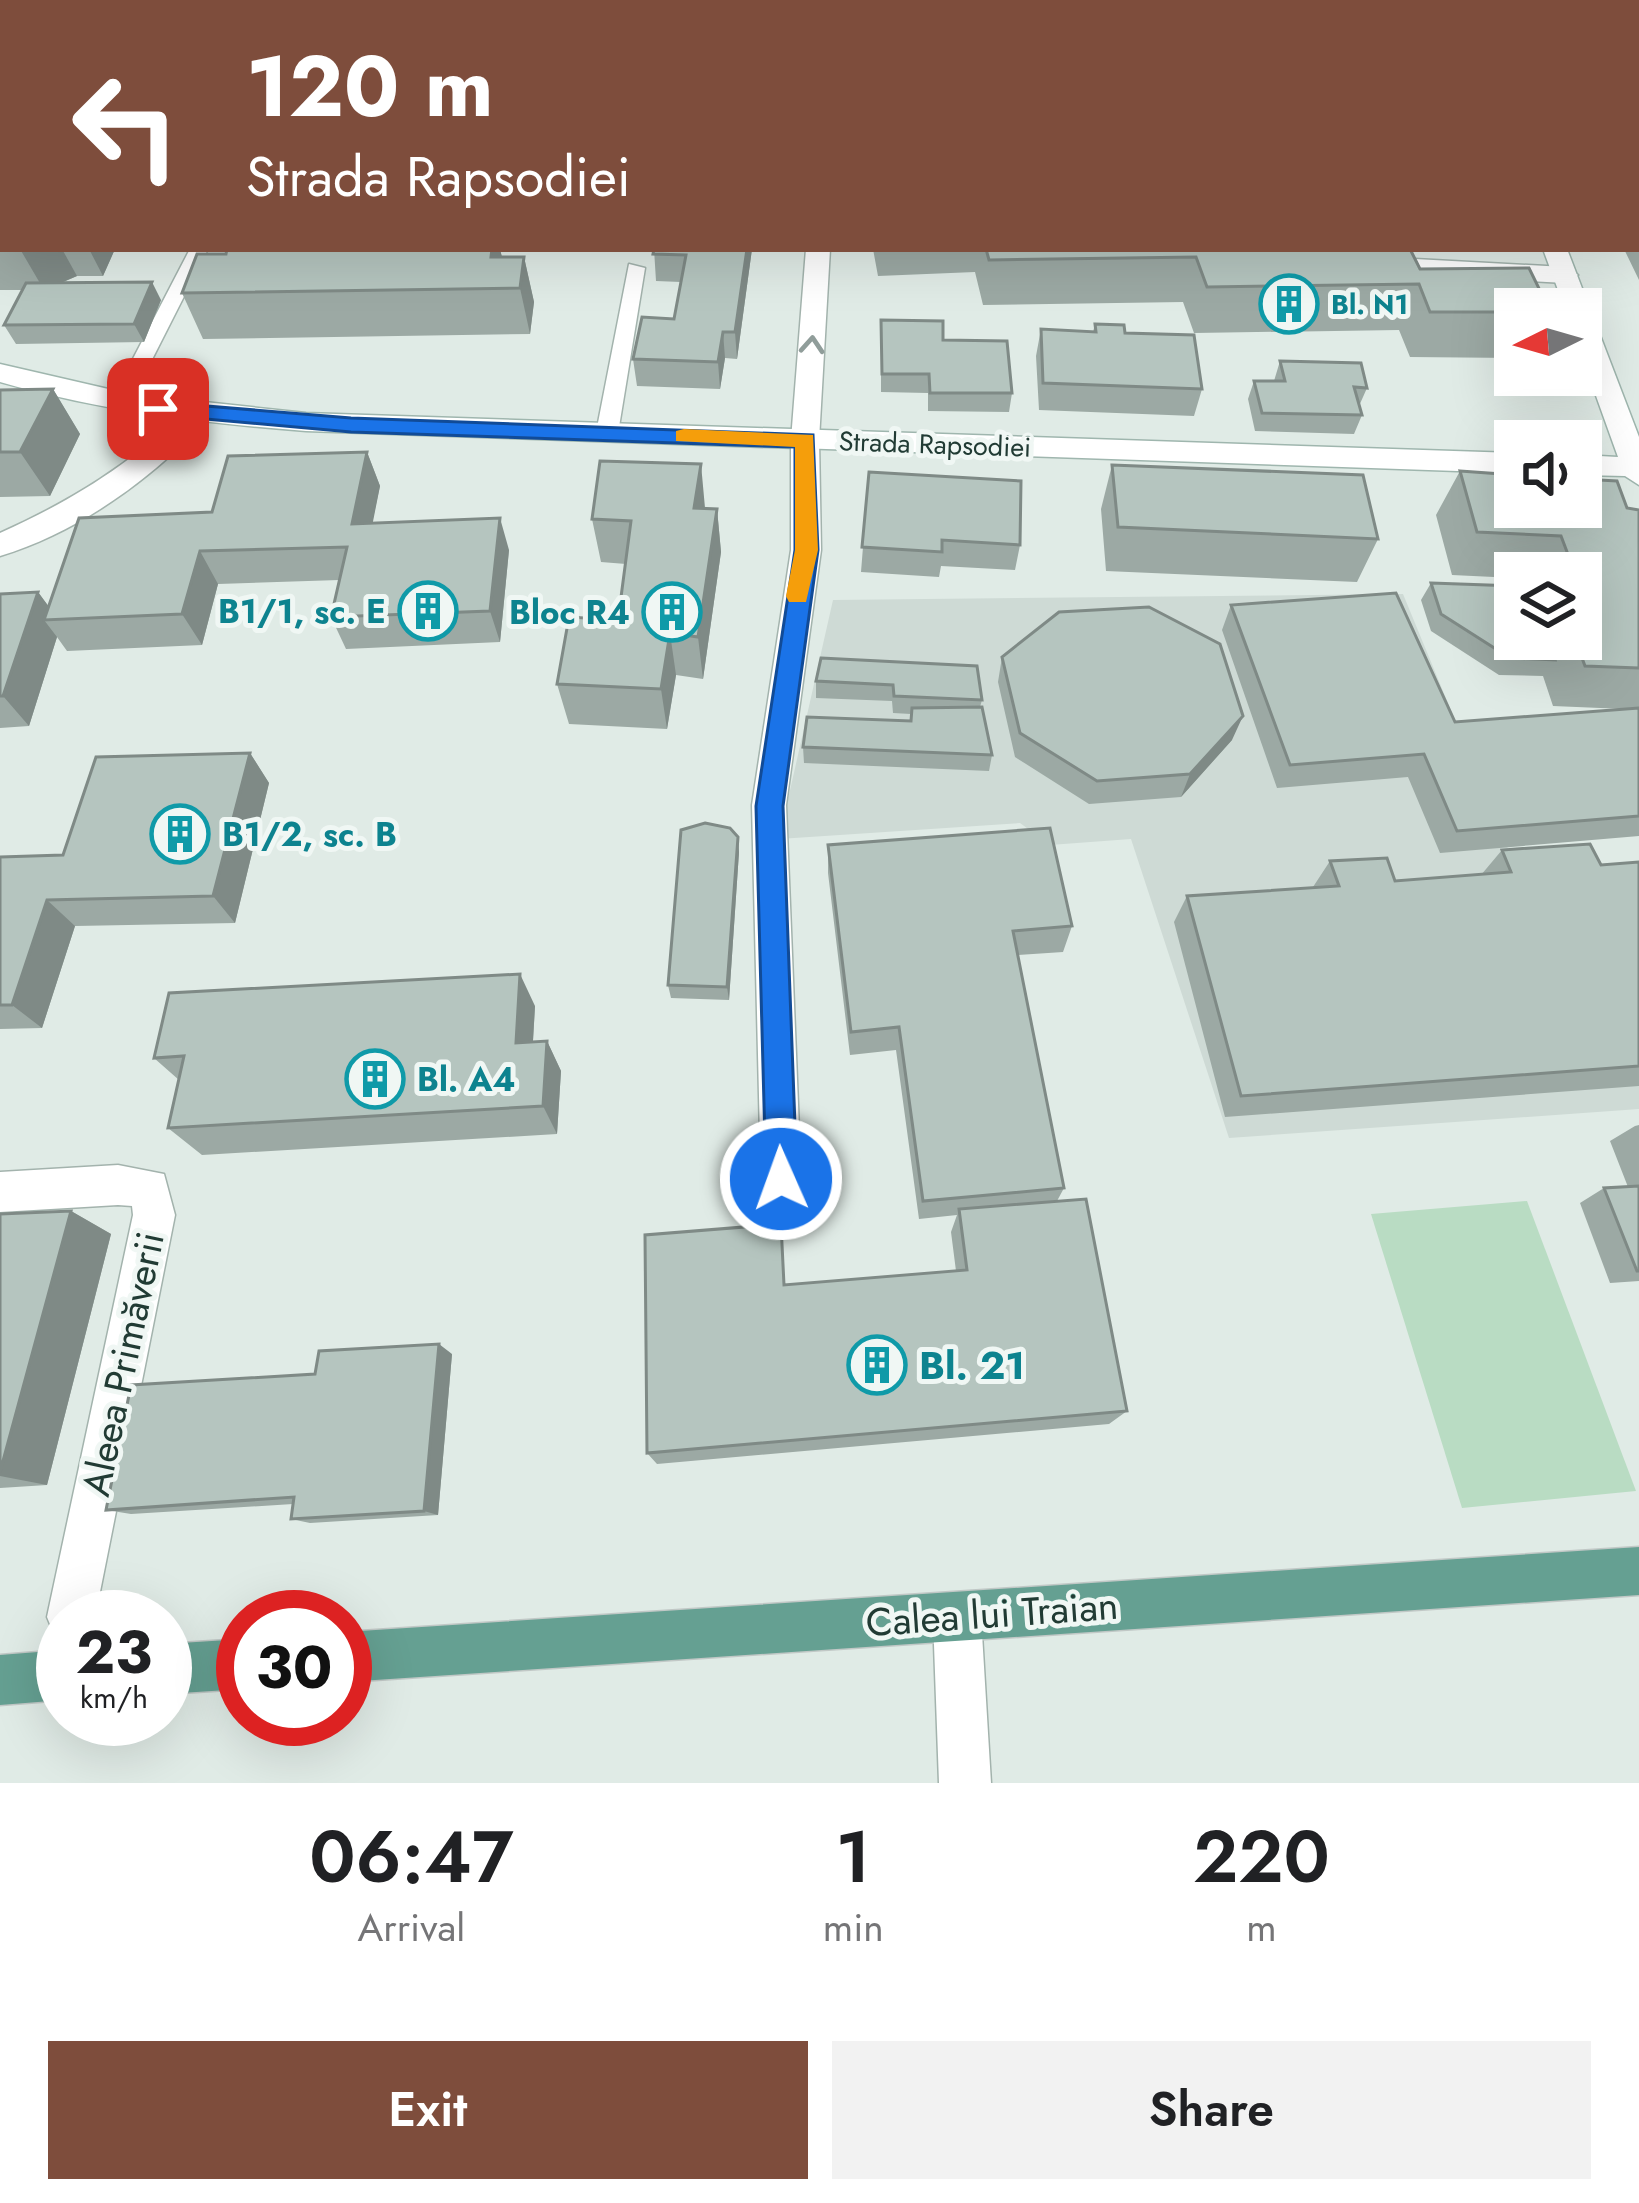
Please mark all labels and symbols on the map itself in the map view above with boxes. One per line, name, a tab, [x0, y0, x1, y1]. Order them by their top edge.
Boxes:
building icon: Bl. N1	[1258, 273, 1320, 335]
place label: Bl. N1	[1331, 285, 1408, 324]
north arrow	[1494, 288, 1602, 396]
one-way arrow	[798, 335, 824, 354]
pin	[107, 358, 209, 460]
street label: Strada Rapsodiei	[838, 421, 1032, 467]
building icon: B1/1, sc. E	[397, 580, 459, 642]
building icon: Bloc R4	[641, 581, 703, 643]
place label: B1/1, sc. E	[218, 588, 386, 635]
place label: Bloc R4	[509, 589, 630, 636]
building icon: B1/2, sc. B	[149, 803, 211, 865]
place label: B1/2, sc. B	[222, 811, 397, 858]
building icon: Bl. A4	[344, 1048, 406, 1110]
place label: Bl. A4	[417, 1056, 516, 1103]
position arrow	[718, 1116, 844, 1242]
street label: Aleea Primăverii	[67, 1227, 179, 1501]
building icon: Bl. 21	[846, 1334, 908, 1396]
place label: Bl. 21	[919, 1337, 1025, 1394]
street label: Calea lui Traian	[864, 1577, 1120, 1651]
speed limit sign: 30	[216, 1590, 372, 1746]

